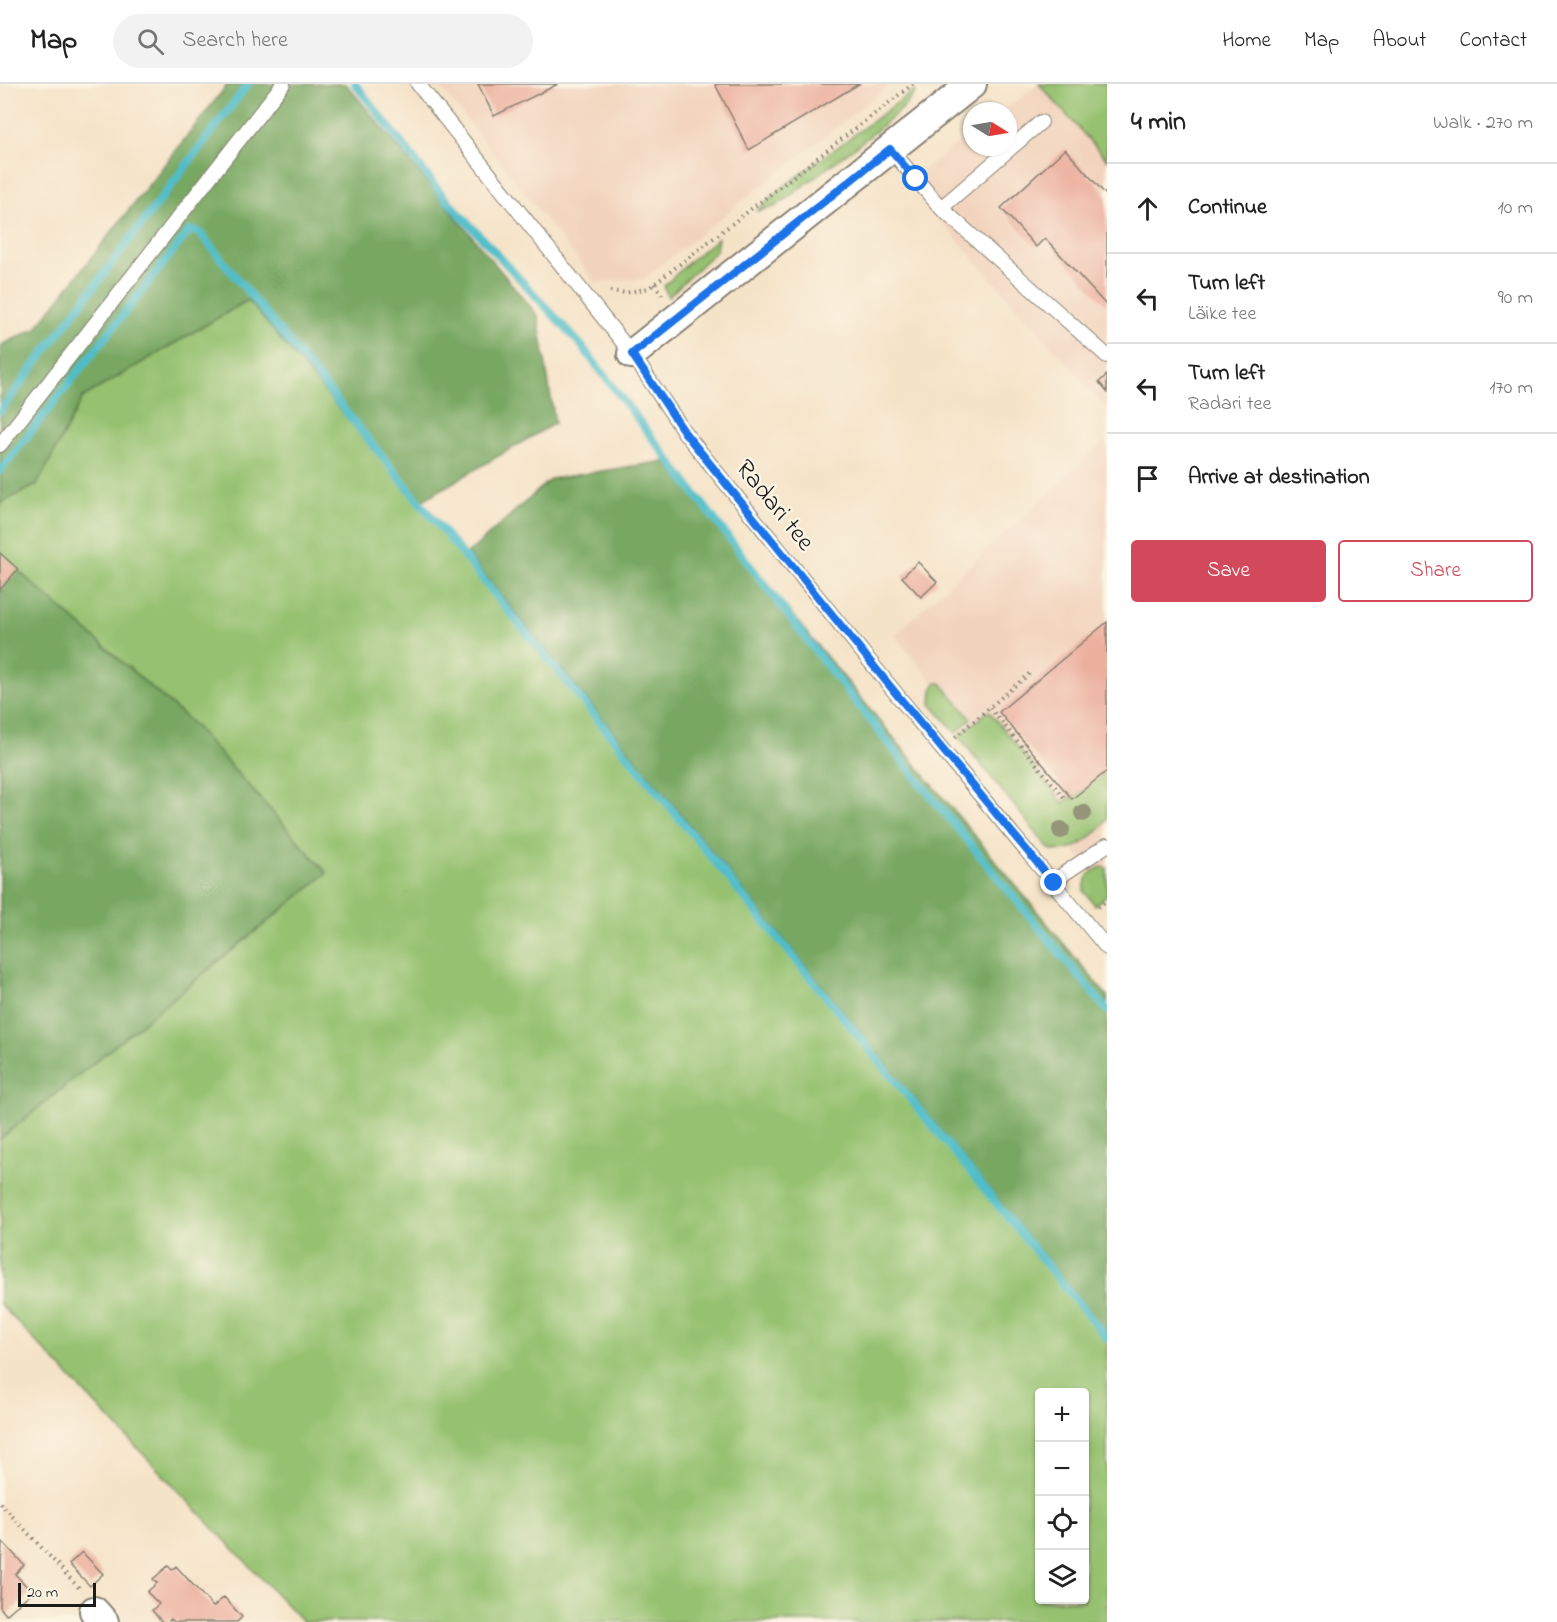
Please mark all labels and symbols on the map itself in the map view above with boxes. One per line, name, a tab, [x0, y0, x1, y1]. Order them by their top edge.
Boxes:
north arrow	[963, 102, 1017, 156]
route start	[902, 165, 928, 191]
street label: Radari tee	[725, 452, 823, 560]
route end	[1040, 869, 1066, 895]
scale bar	[18, 1580, 96, 1608]

